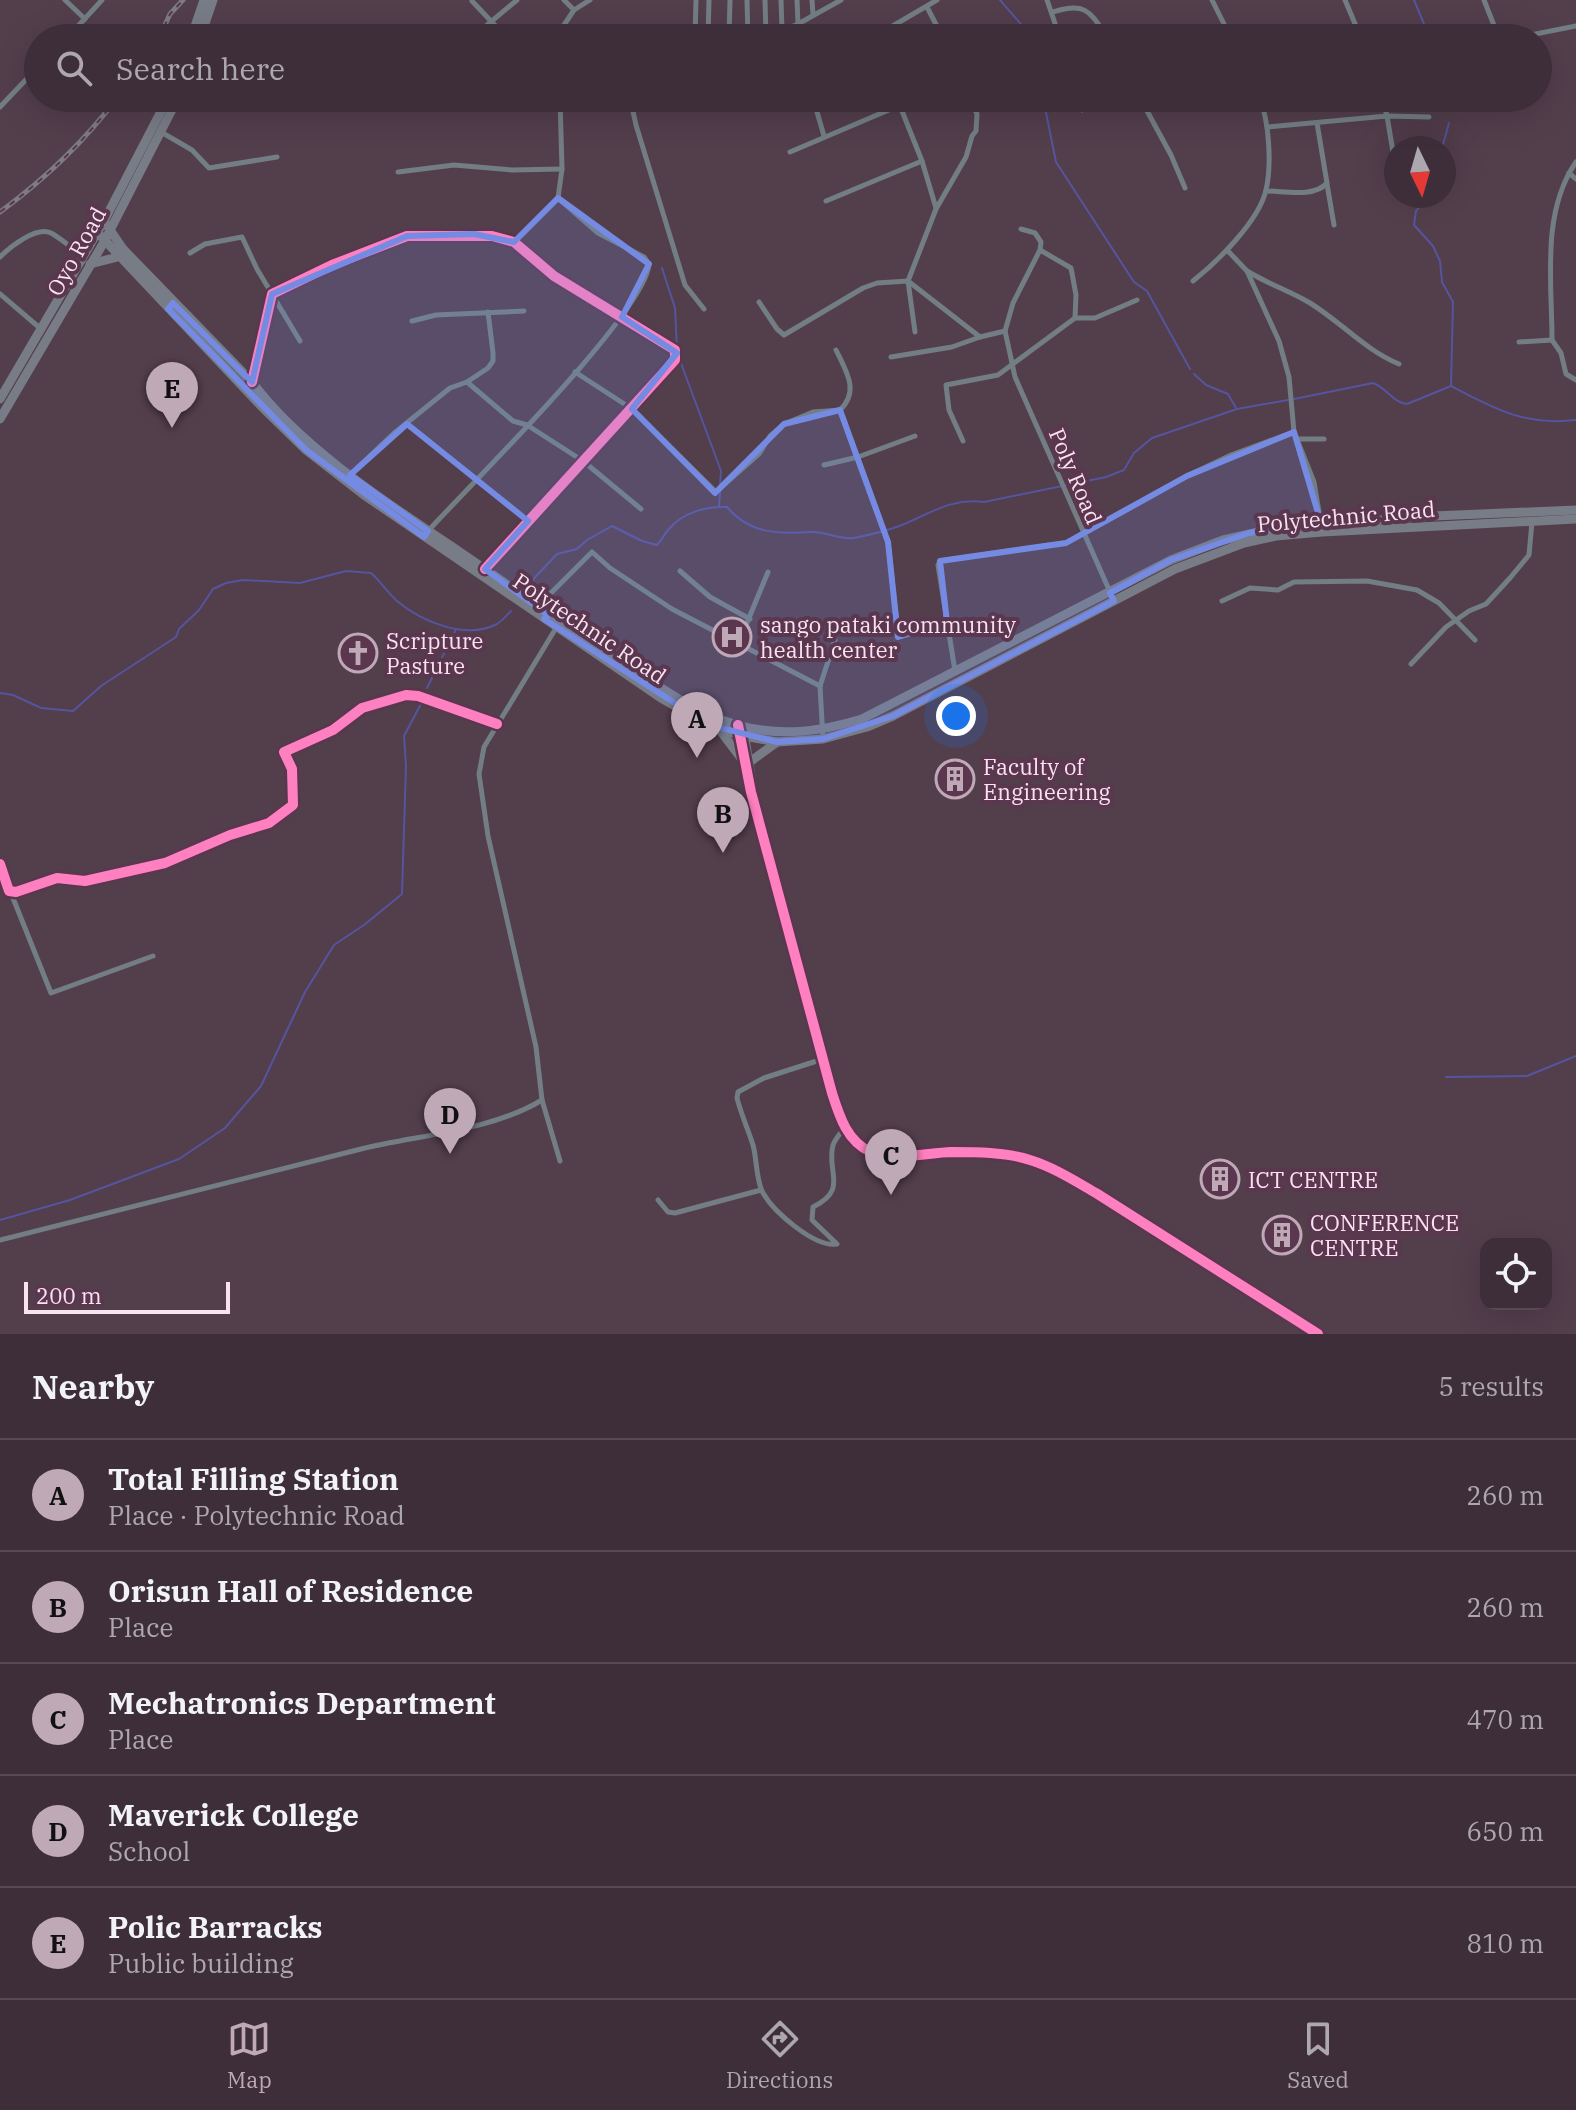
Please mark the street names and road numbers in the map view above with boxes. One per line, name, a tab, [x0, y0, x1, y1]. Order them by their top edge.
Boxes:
street label: Oyo Road	[40, 201, 112, 301]
street label: Poly Road	[1043, 424, 1109, 528]
street label: Polytechnic Road	[1256, 494, 1436, 538]
street label: Polytechnic Road	[508, 566, 672, 690]

